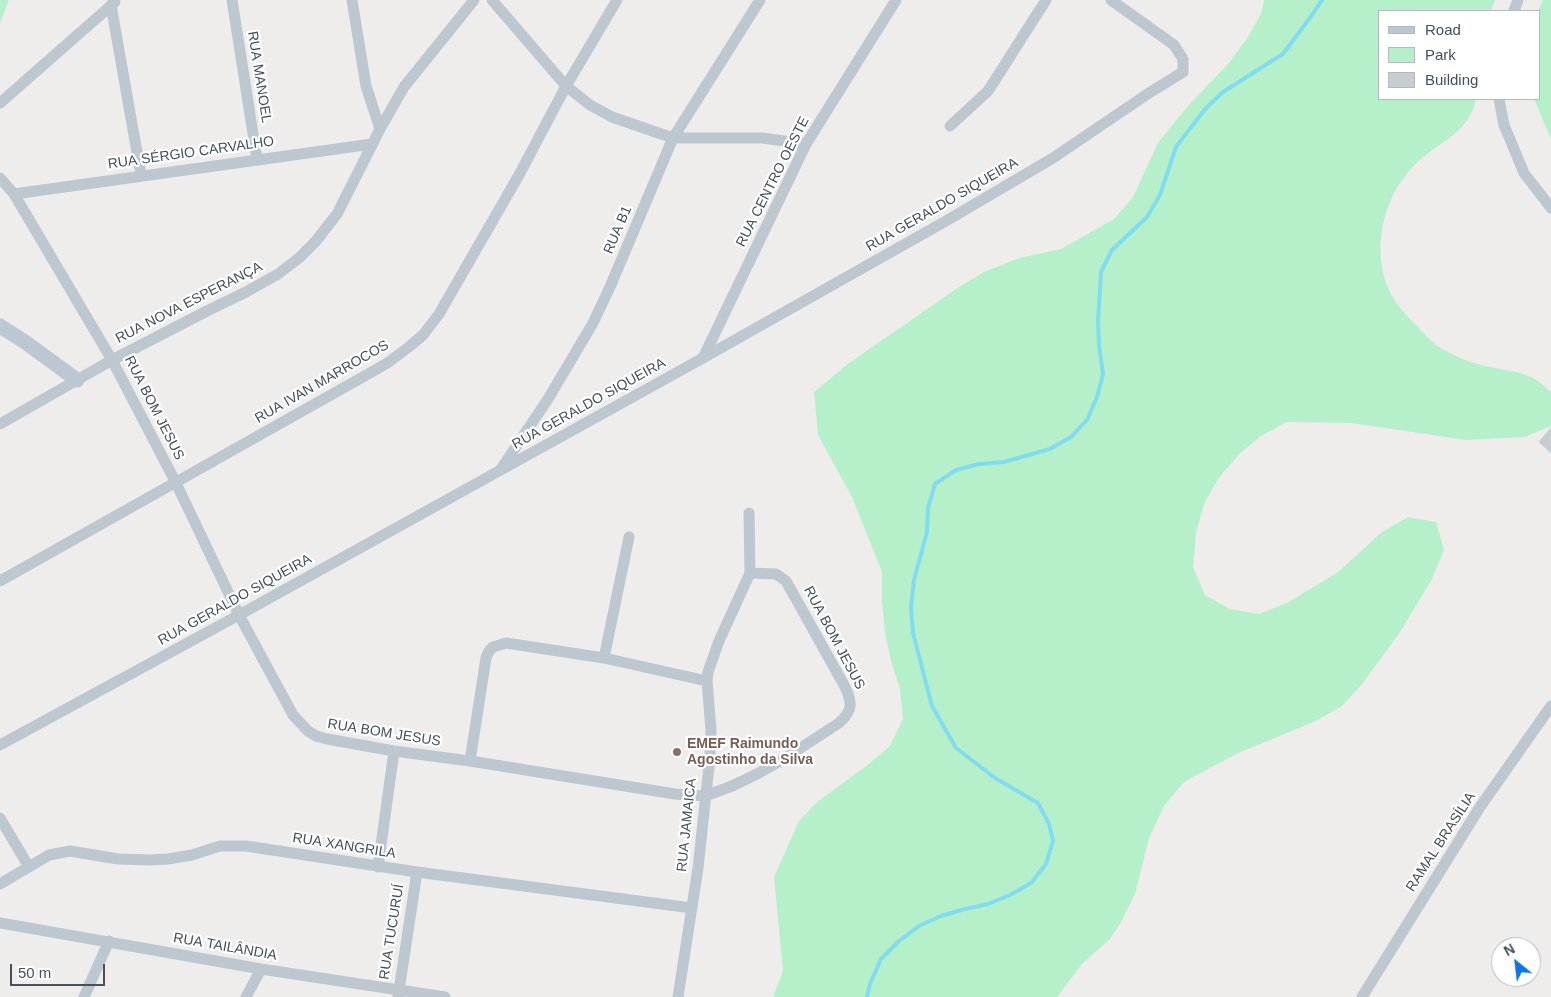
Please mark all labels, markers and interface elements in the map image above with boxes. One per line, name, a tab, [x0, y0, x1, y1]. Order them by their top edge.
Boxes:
legend	[1378, 10, 1541, 100]
text: Road	[1425, 21, 1461, 38]
street label: RUA MANOEL	[243, 30, 275, 124]
text: Park	[1425, 46, 1456, 63]
text: Building	[1425, 71, 1478, 88]
street label: RUA CENTRO OESTE	[733, 114, 813, 250]
street label: RUA SÉRGIO CARVALHO	[107, 133, 275, 173]
street label: RUA GERALDO SIQUEIRA	[863, 155, 1021, 255]
street label: RUA B1	[600, 203, 636, 257]
street label: RUA NOVA ESPERANÇA	[113, 259, 265, 347]
street label: RUA IVAN MARROCOS	[252, 337, 392, 427]
street label: RUA BOM JESUS	[121, 353, 187, 463]
street label: RUA GERALDO SIQUEIRA	[509, 355, 669, 453]
street label: RUA GERALDO SIQUEIRA	[155, 551, 315, 649]
street label: RUA BOM JESUS	[800, 584, 868, 692]
street label: RUA BOM JESUS	[326, 716, 442, 750]
place label: EMEF Raimundo Agostinho da Silva	[687, 736, 813, 769]
marker: EMEF Raimundo Agostinho da Silva	[671, 746, 683, 758]
street label: RUA JAMAICA	[674, 777, 700, 873]
street label: RAMAL BRASÍLIA	[1403, 789, 1479, 895]
street label: RUA XANGRILA	[291, 830, 397, 862]
street label: RUA TUCURUÍ	[376, 883, 408, 981]
street label: RUA TAILÂNDIA	[172, 930, 278, 964]
north arrow	[1491, 937, 1541, 987]
text: N	[1501, 940, 1518, 959]
scale bar	[12, 954, 108, 986]
text: 50 m	[18, 964, 51, 981]

